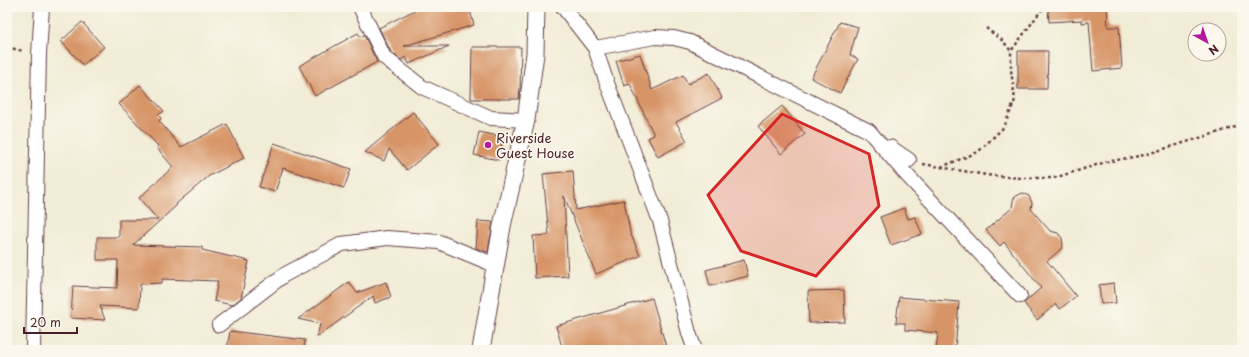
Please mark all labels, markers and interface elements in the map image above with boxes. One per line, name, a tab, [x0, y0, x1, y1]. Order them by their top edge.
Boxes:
north arrow	[1187, 22, 1227, 62]
text: N	[1205, 41, 1223, 60]
place label: Riverside Guest House	[496, 128, 575, 162]
marker: Riverside Guest House	[483, 140, 493, 150]
scale bar	[24, 309, 77, 335]
text: 20 m	[30, 313, 61, 331]

